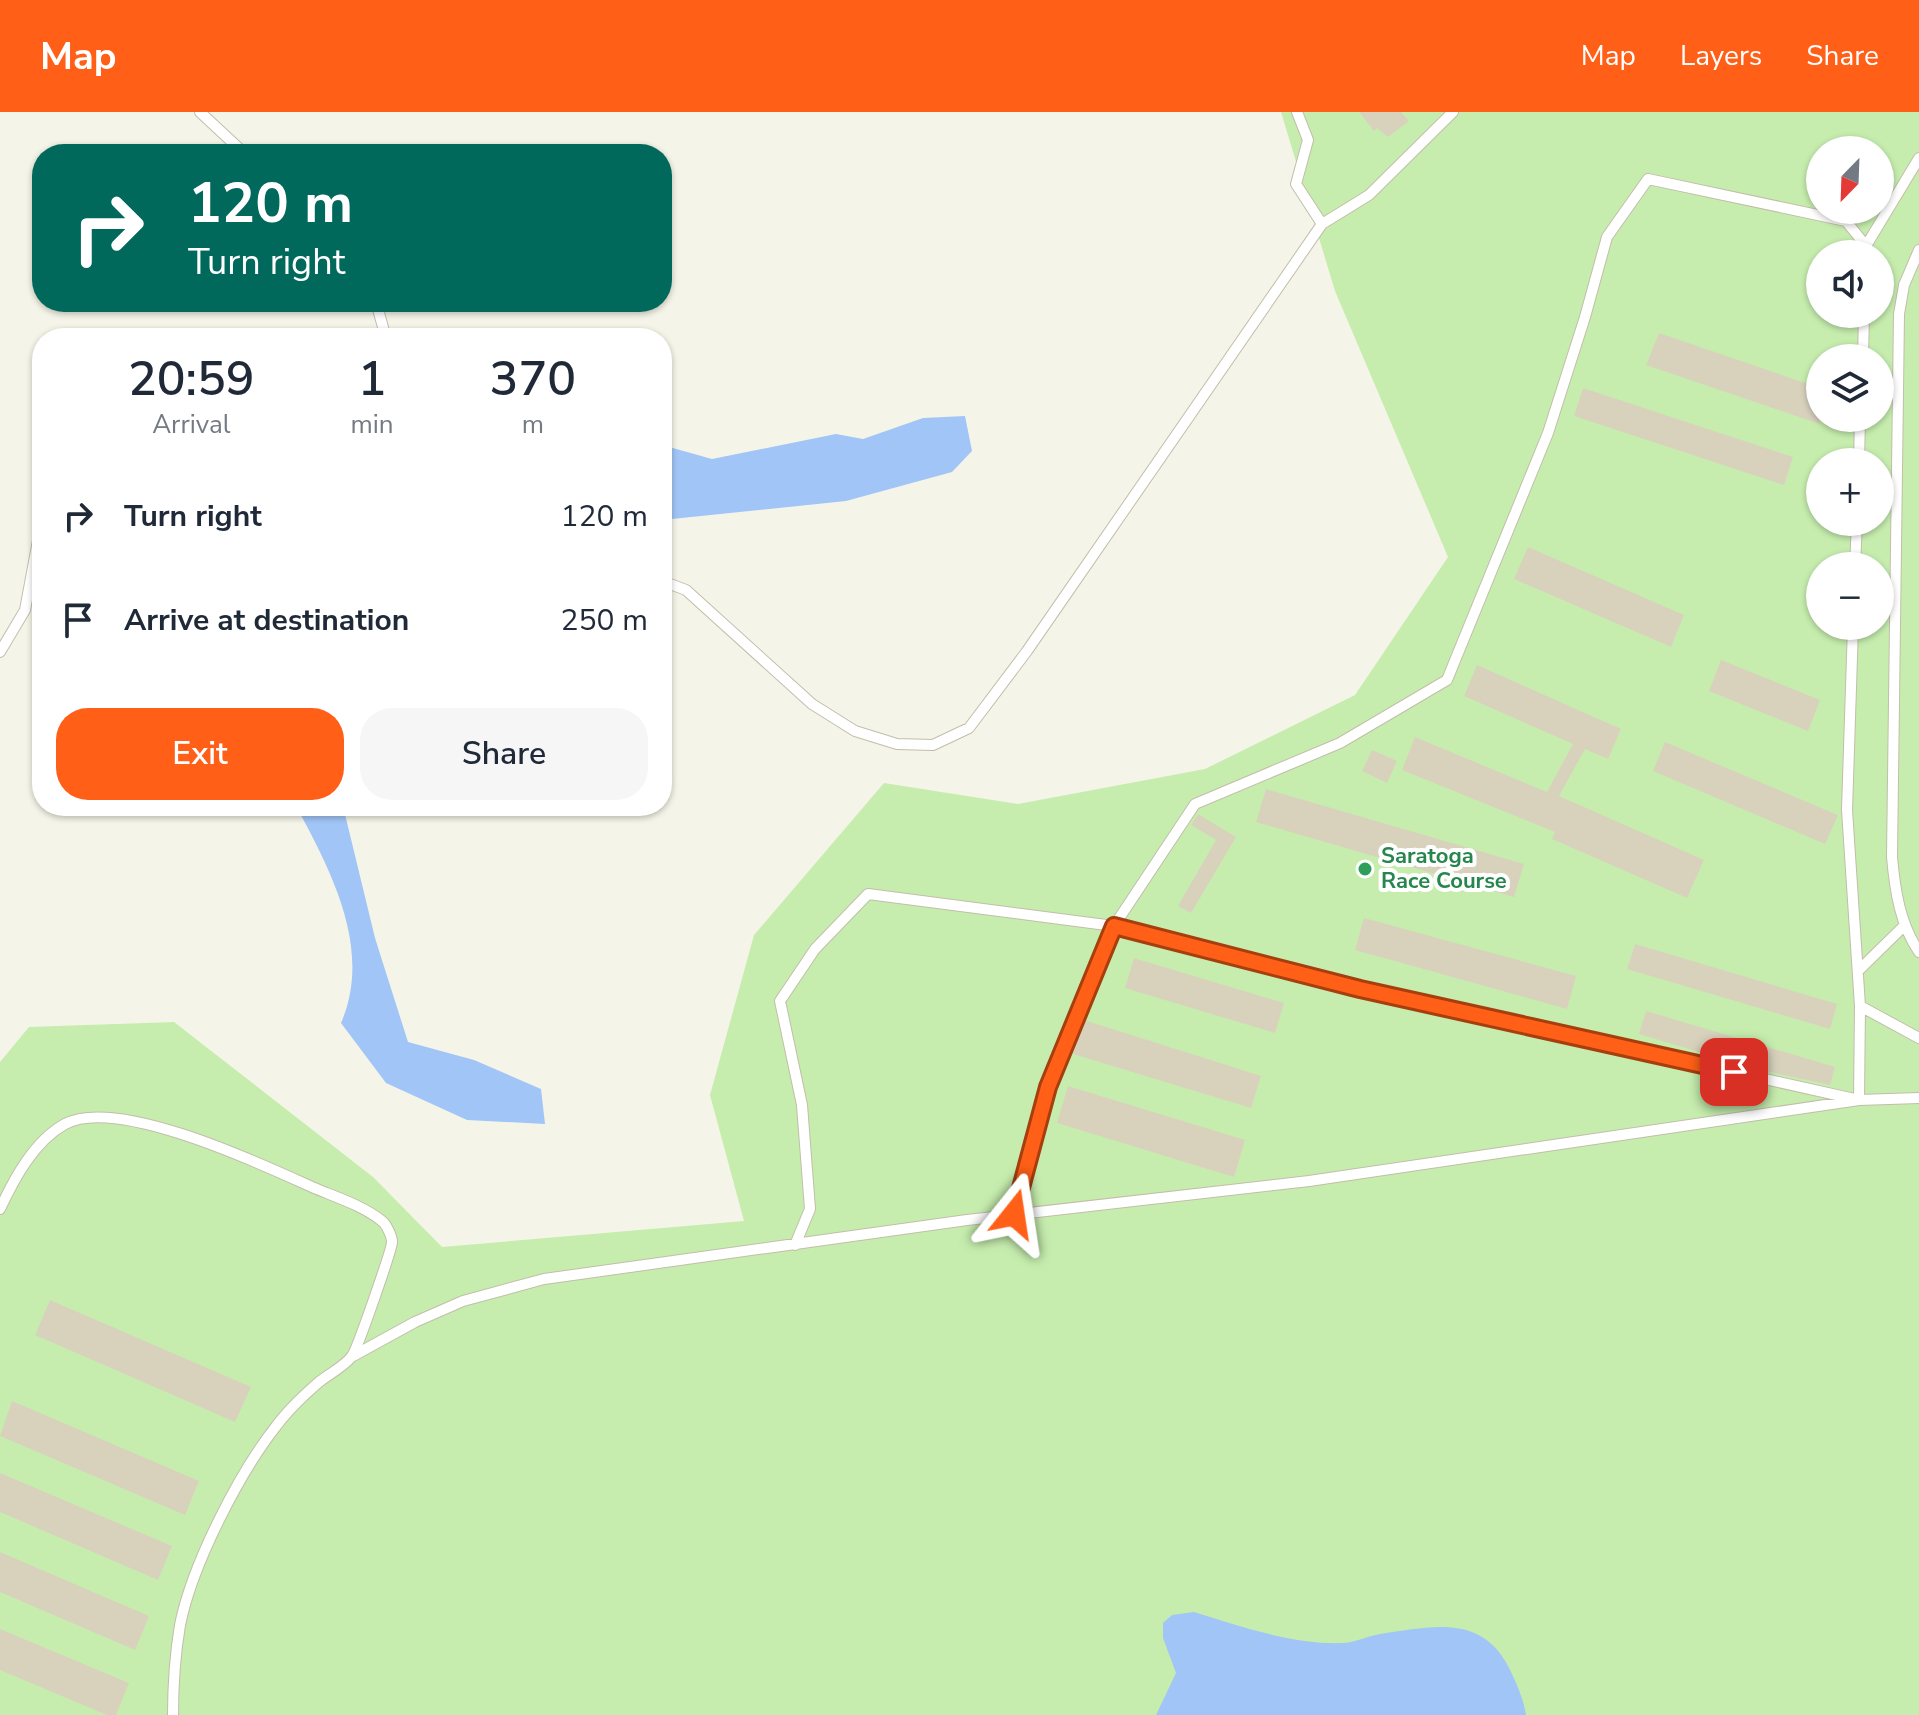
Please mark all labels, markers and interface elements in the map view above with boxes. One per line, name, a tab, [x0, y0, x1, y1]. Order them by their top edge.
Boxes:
text: Map	[40, 31, 117, 82]
text: Map	[1581, 37, 1636, 75]
text: Layers	[1680, 37, 1762, 75]
text: Share	[1806, 37, 1879, 75]
north arrow	[1806, 136, 1894, 224]
map controls	[1806, 136, 1894, 640]
text: 120 m	[188, 165, 353, 242]
icon: right	[56, 176, 160, 280]
text: Turn right	[188, 238, 345, 287]
button: sound	[1806, 240, 1894, 328]
button: layers	[1806, 344, 1894, 432]
text: 20:59	[128, 346, 255, 412]
text: 1	[358, 346, 386, 412]
text: 370	[490, 346, 576, 412]
text: Arrival	[152, 407, 230, 442]
text: min	[351, 407, 394, 442]
text: m	[522, 407, 544, 442]
button: +	[1806, 448, 1894, 536]
icon: right	[56, 494, 100, 538]
text: Turn right	[124, 496, 262, 537]
text: 120 m	[561, 496, 648, 537]
button: −	[1806, 552, 1894, 640]
icon: arrive	[56, 598, 100, 642]
text: Arrive at destination	[124, 600, 409, 641]
text: 250 m	[561, 600, 648, 641]
button: Exit	[56, 708, 344, 800]
button: Share	[360, 708, 648, 800]
place label: Saratoga Race Course	[1381, 841, 1507, 896]
marker: Saratoga Race Course	[1356, 860, 1374, 878]
pin	[1700, 1038, 1768, 1106]
icon: arrive	[1712, 1050, 1756, 1094]
position arrow	[972, 1172, 1056, 1256]

